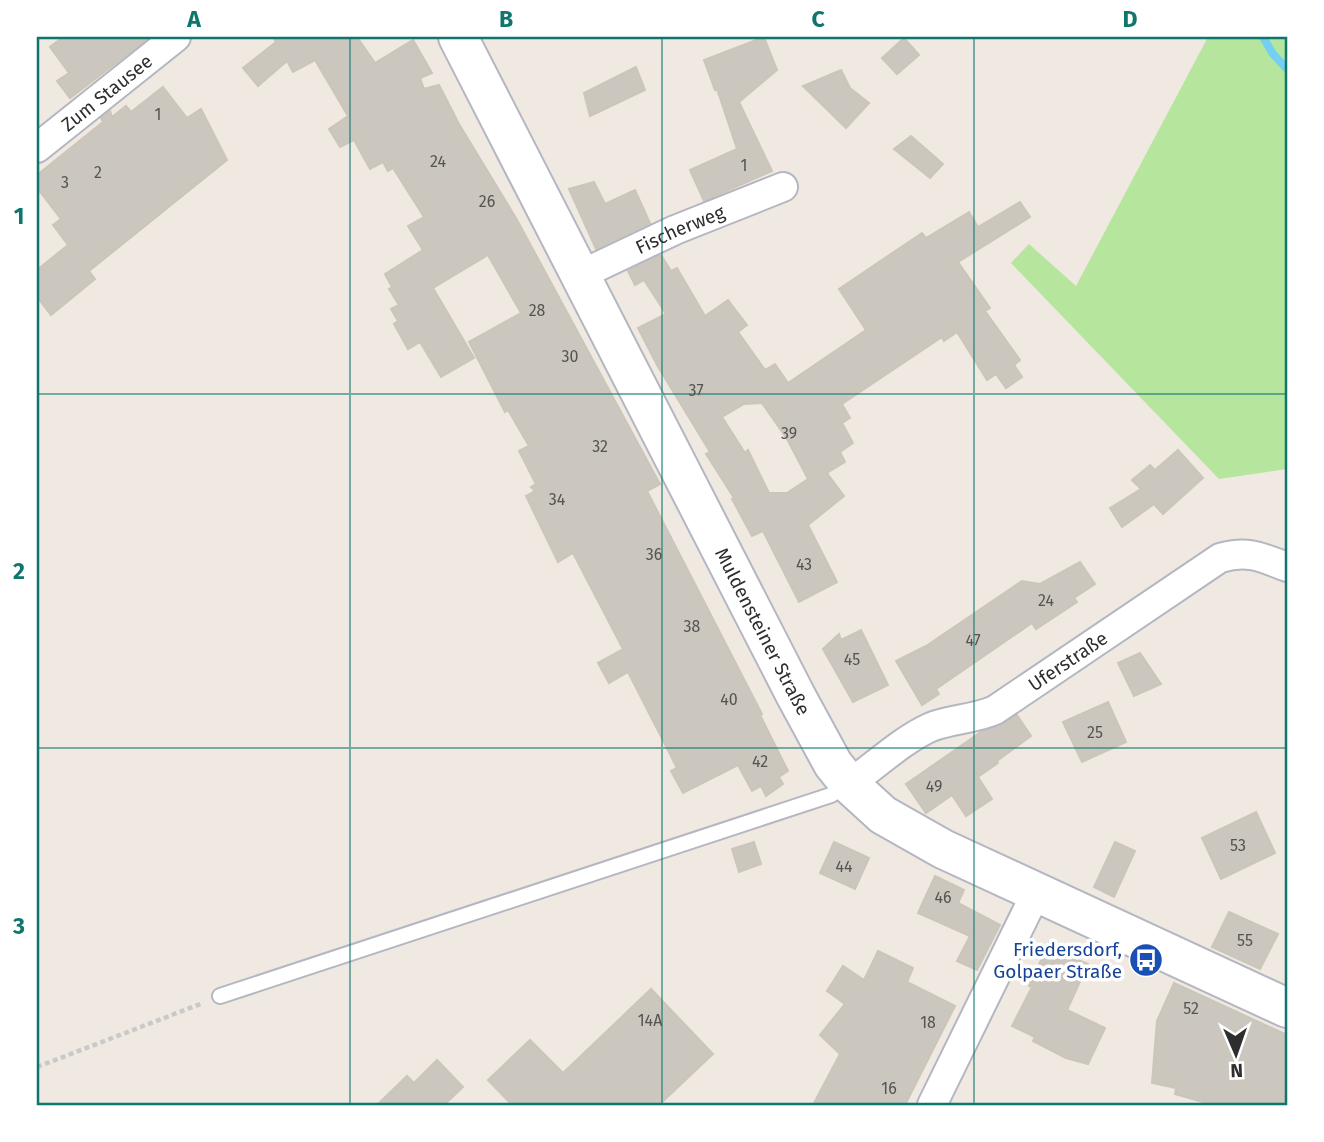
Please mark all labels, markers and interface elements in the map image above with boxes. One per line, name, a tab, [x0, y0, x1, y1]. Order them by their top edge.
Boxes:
text: A	[186, 5, 201, 33]
text: B	[499, 5, 513, 33]
text: C	[811, 5, 825, 33]
text: D	[1123, 5, 1138, 33]
street label: Zum Stausee	[56, 49, 157, 136]
house number: 1	[155, 105, 161, 124]
house number: 24	[430, 152, 446, 171]
house number: 1	[741, 156, 747, 175]
house number: 2	[94, 163, 102, 182]
house number: 3	[61, 173, 69, 192]
house number: 26	[479, 192, 495, 211]
street label: Fischerweg	[632, 200, 728, 259]
text: 1	[14, 202, 24, 230]
house number: 28	[529, 301, 546, 320]
house number: 30	[562, 347, 579, 366]
house number: 37	[688, 381, 704, 400]
house number: 39	[781, 424, 797, 443]
house number: 32	[592, 437, 608, 456]
house number: 34	[549, 490, 566, 509]
street label: Muldensteiner Straße	[710, 544, 816, 719]
house number: 36	[646, 545, 662, 564]
house number: 43	[796, 555, 812, 574]
text: 2	[13, 557, 25, 585]
house number: 24	[1038, 591, 1054, 610]
house number: 38	[684, 617, 701, 636]
street label: Uferstraße	[1024, 626, 1112, 696]
house number: 47	[965, 631, 981, 650]
house number: 45	[844, 650, 860, 669]
house number: 40	[720, 690, 738, 709]
house number: 25	[1087, 723, 1103, 742]
house number: 42	[752, 752, 768, 771]
house number: 49	[926, 777, 942, 796]
house number: 53	[1230, 836, 1246, 855]
house number: 44	[835, 857, 853, 876]
house number: 46	[934, 888, 952, 907]
text: 3	[12, 912, 25, 940]
house number: 55	[1237, 931, 1253, 950]
place label: Friedersdorf, Golpaer Straße	[993, 938, 1122, 983]
bus stop icon: Friedersdorf, Golpaer Straße	[1127, 941, 1165, 979]
house number: 52	[1183, 999, 1199, 1018]
house number: 14A	[638, 1011, 663, 1030]
house number: 18	[920, 1013, 936, 1032]
north arrow	[1202, 1020, 1272, 1090]
text: N	[1230, 1059, 1243, 1082]
house number: 16	[881, 1079, 897, 1098]

